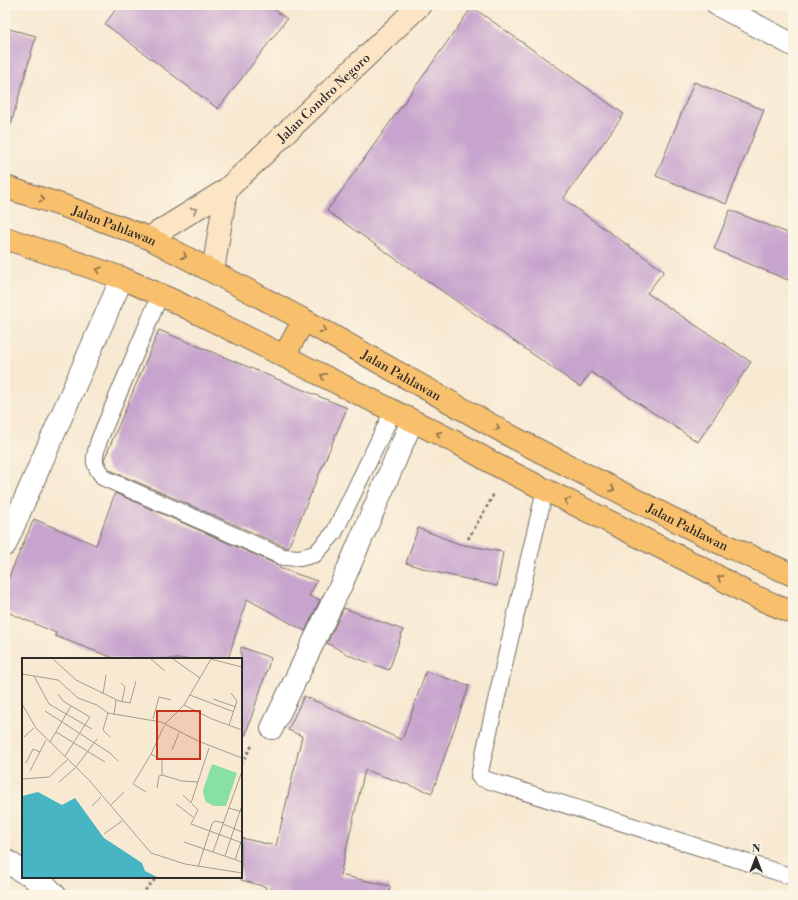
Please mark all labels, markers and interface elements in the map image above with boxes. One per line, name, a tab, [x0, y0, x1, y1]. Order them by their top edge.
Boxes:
street label: Jalan Condro Negoro	[273, 50, 374, 147]
one-way arrow	[39, 194, 46, 203]
street label: Jalan Pahlawan	[69, 202, 159, 250]
one-way arrow	[190, 207, 197, 214]
one-way arrow	[180, 251, 187, 259]
one-way arrow	[96, 266, 103, 275]
one-way arrow	[319, 326, 326, 333]
street label: Jalan Pahlawan	[357, 346, 444, 405]
one-way arrow	[319, 373, 327, 381]
one-way arrow	[493, 424, 500, 431]
one-way arrow	[436, 431, 443, 439]
one-way arrow	[608, 484, 616, 492]
one-way arrow	[563, 498, 571, 505]
street label: Jalan Pahlawan	[643, 500, 731, 555]
one-way arrow	[717, 575, 724, 583]
inset map	[22, 658, 242, 878]
north arrow	[736, 838, 776, 878]
text: N	[752, 842, 761, 856]

